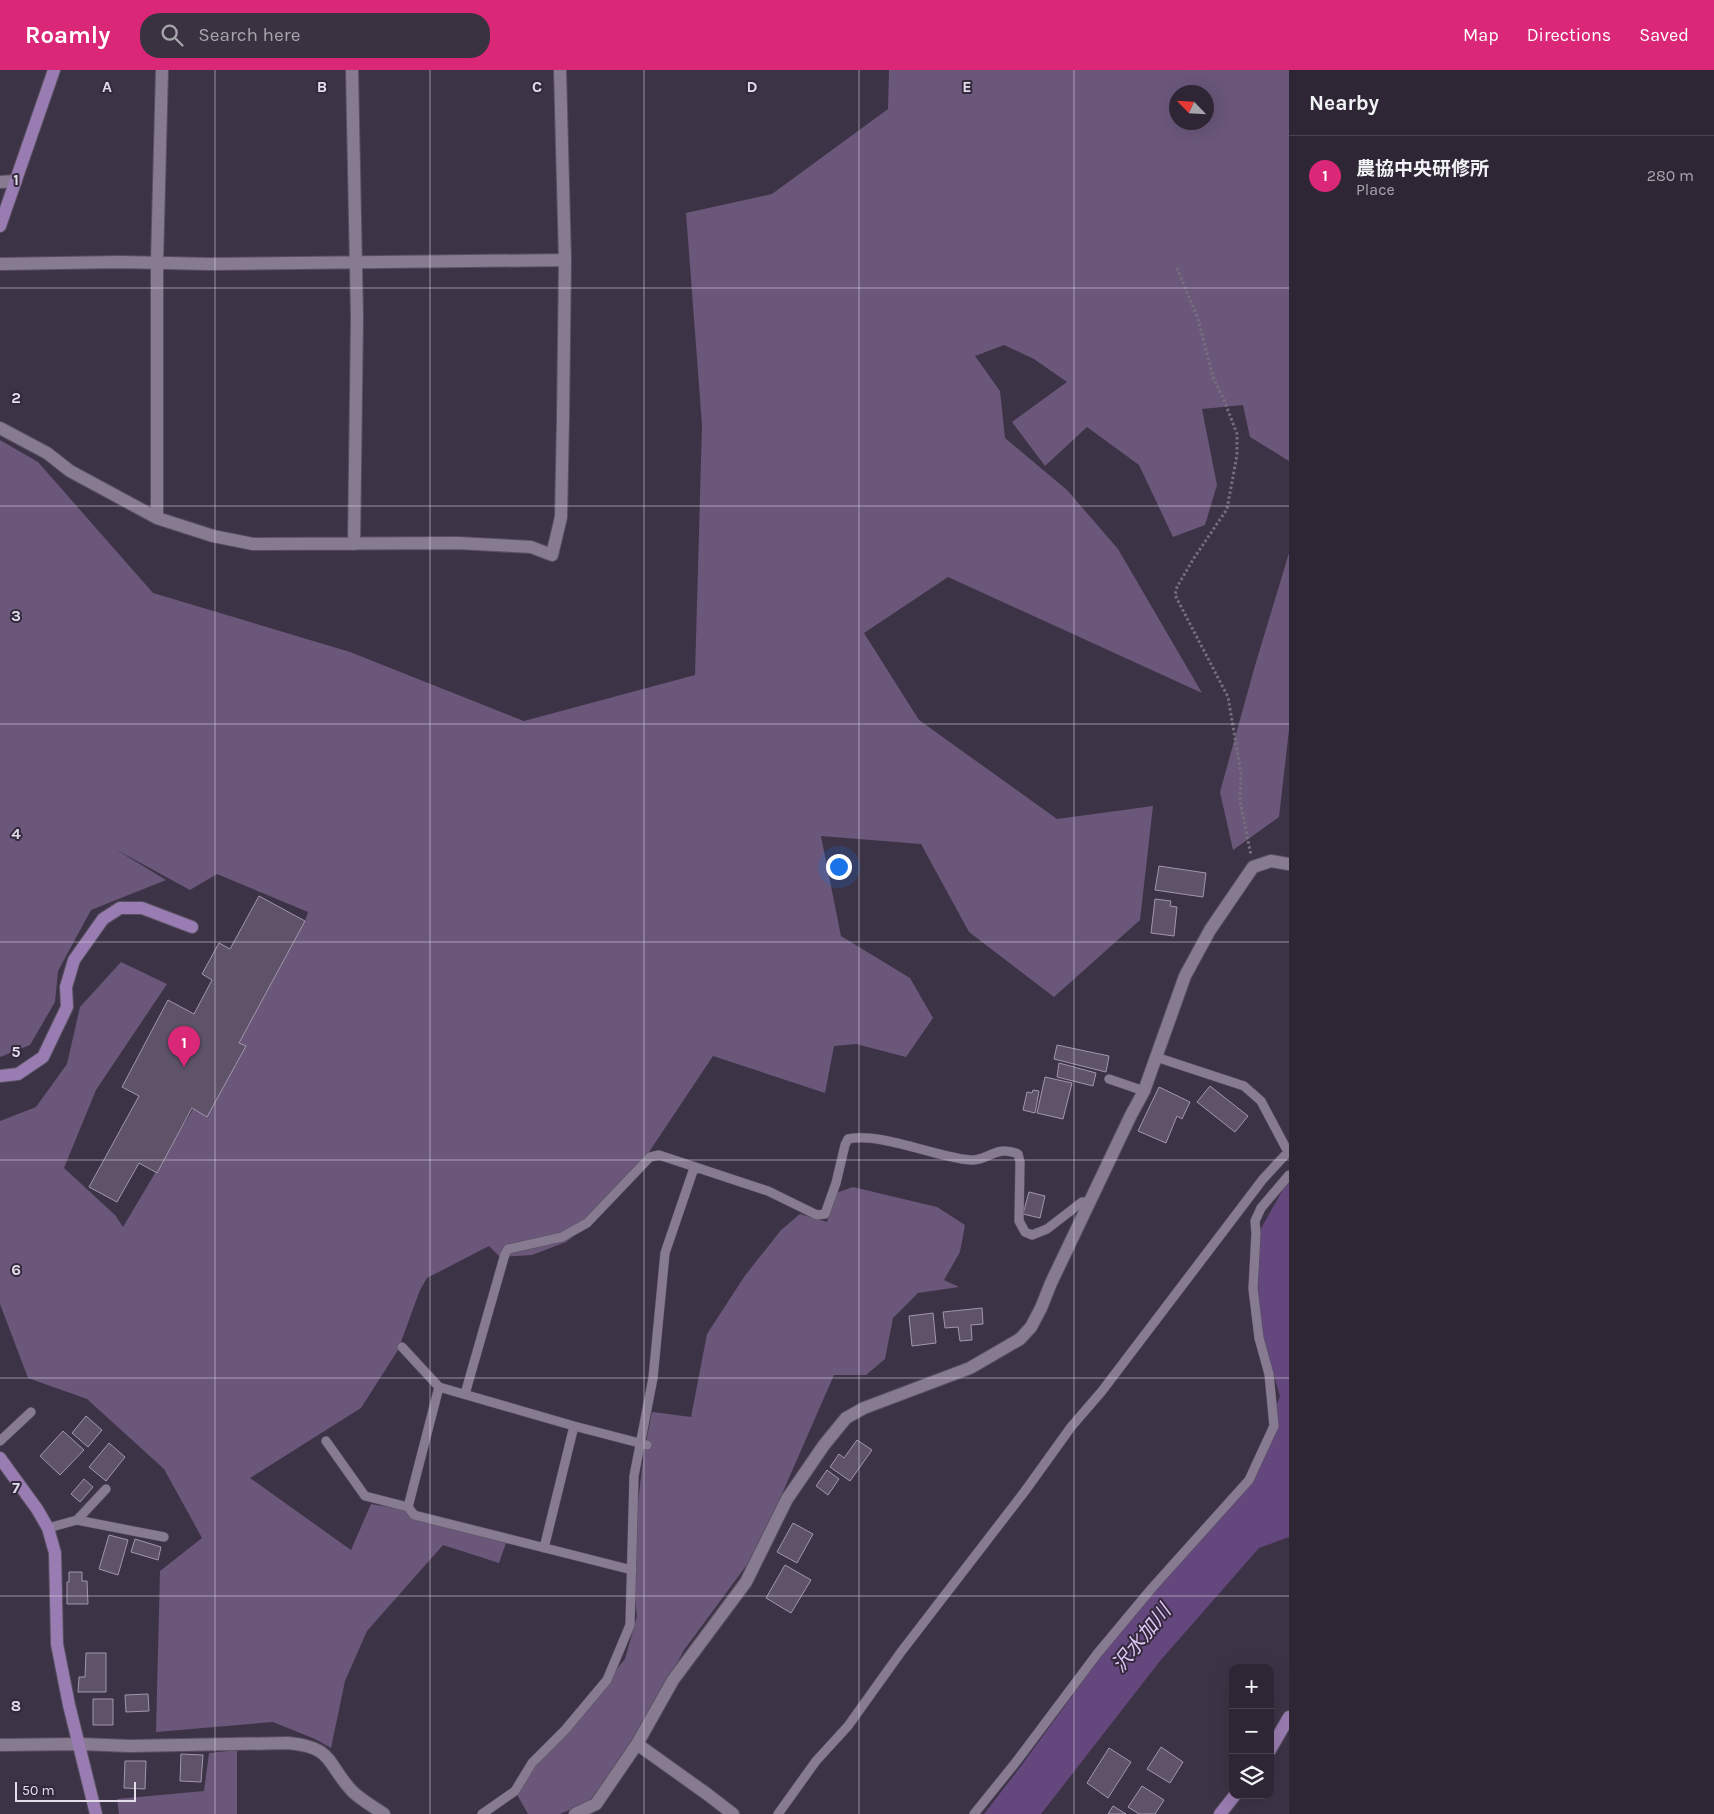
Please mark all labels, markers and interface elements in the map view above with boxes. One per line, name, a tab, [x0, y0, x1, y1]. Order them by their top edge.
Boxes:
search box	[140, 13, 490, 58]
text: Roamly	[25, 21, 110, 49]
icon: search	[158, 21, 186, 49]
text: Search here	[198, 24, 300, 46]
text: Map	[1463, 24, 1499, 46]
text: Directions	[1527, 24, 1611, 46]
text: Saved	[1639, 24, 1689, 46]
text: A	[102, 77, 112, 96]
text: B	[317, 77, 327, 96]
text: C	[532, 77, 542, 96]
text: D	[747, 77, 758, 96]
text: E	[962, 77, 972, 96]
north arrow	[1169, 85, 1214, 130]
text: Nearby	[1309, 91, 1379, 115]
text: 農協中央研修所	[1356, 158, 1489, 180]
text: 1	[1322, 166, 1328, 185]
text: 280 m	[1647, 166, 1694, 185]
text: 1	[13, 170, 19, 189]
text: Place	[1356, 180, 1395, 199]
text: 2	[11, 388, 21, 407]
text: 3	[11, 606, 21, 625]
text: 4	[11, 824, 21, 843]
your location	[826, 854, 852, 880]
pin: 1	[168, 1026, 200, 1067]
text: 5	[11, 1042, 21, 1061]
text: 6	[11, 1260, 21, 1279]
text: 7	[12, 1478, 20, 1497]
water label: 沢水加川	[1107, 1598, 1177, 1677]
map controls	[1229, 1664, 1274, 1799]
button: +	[1229, 1664, 1274, 1709]
text: 8	[11, 1696, 21, 1715]
button: −	[1229, 1709, 1274, 1754]
button: layers	[1229, 1754, 1274, 1799]
scale bar	[15, 1779, 136, 1802]
text: 50 m	[22, 1782, 55, 1799]

